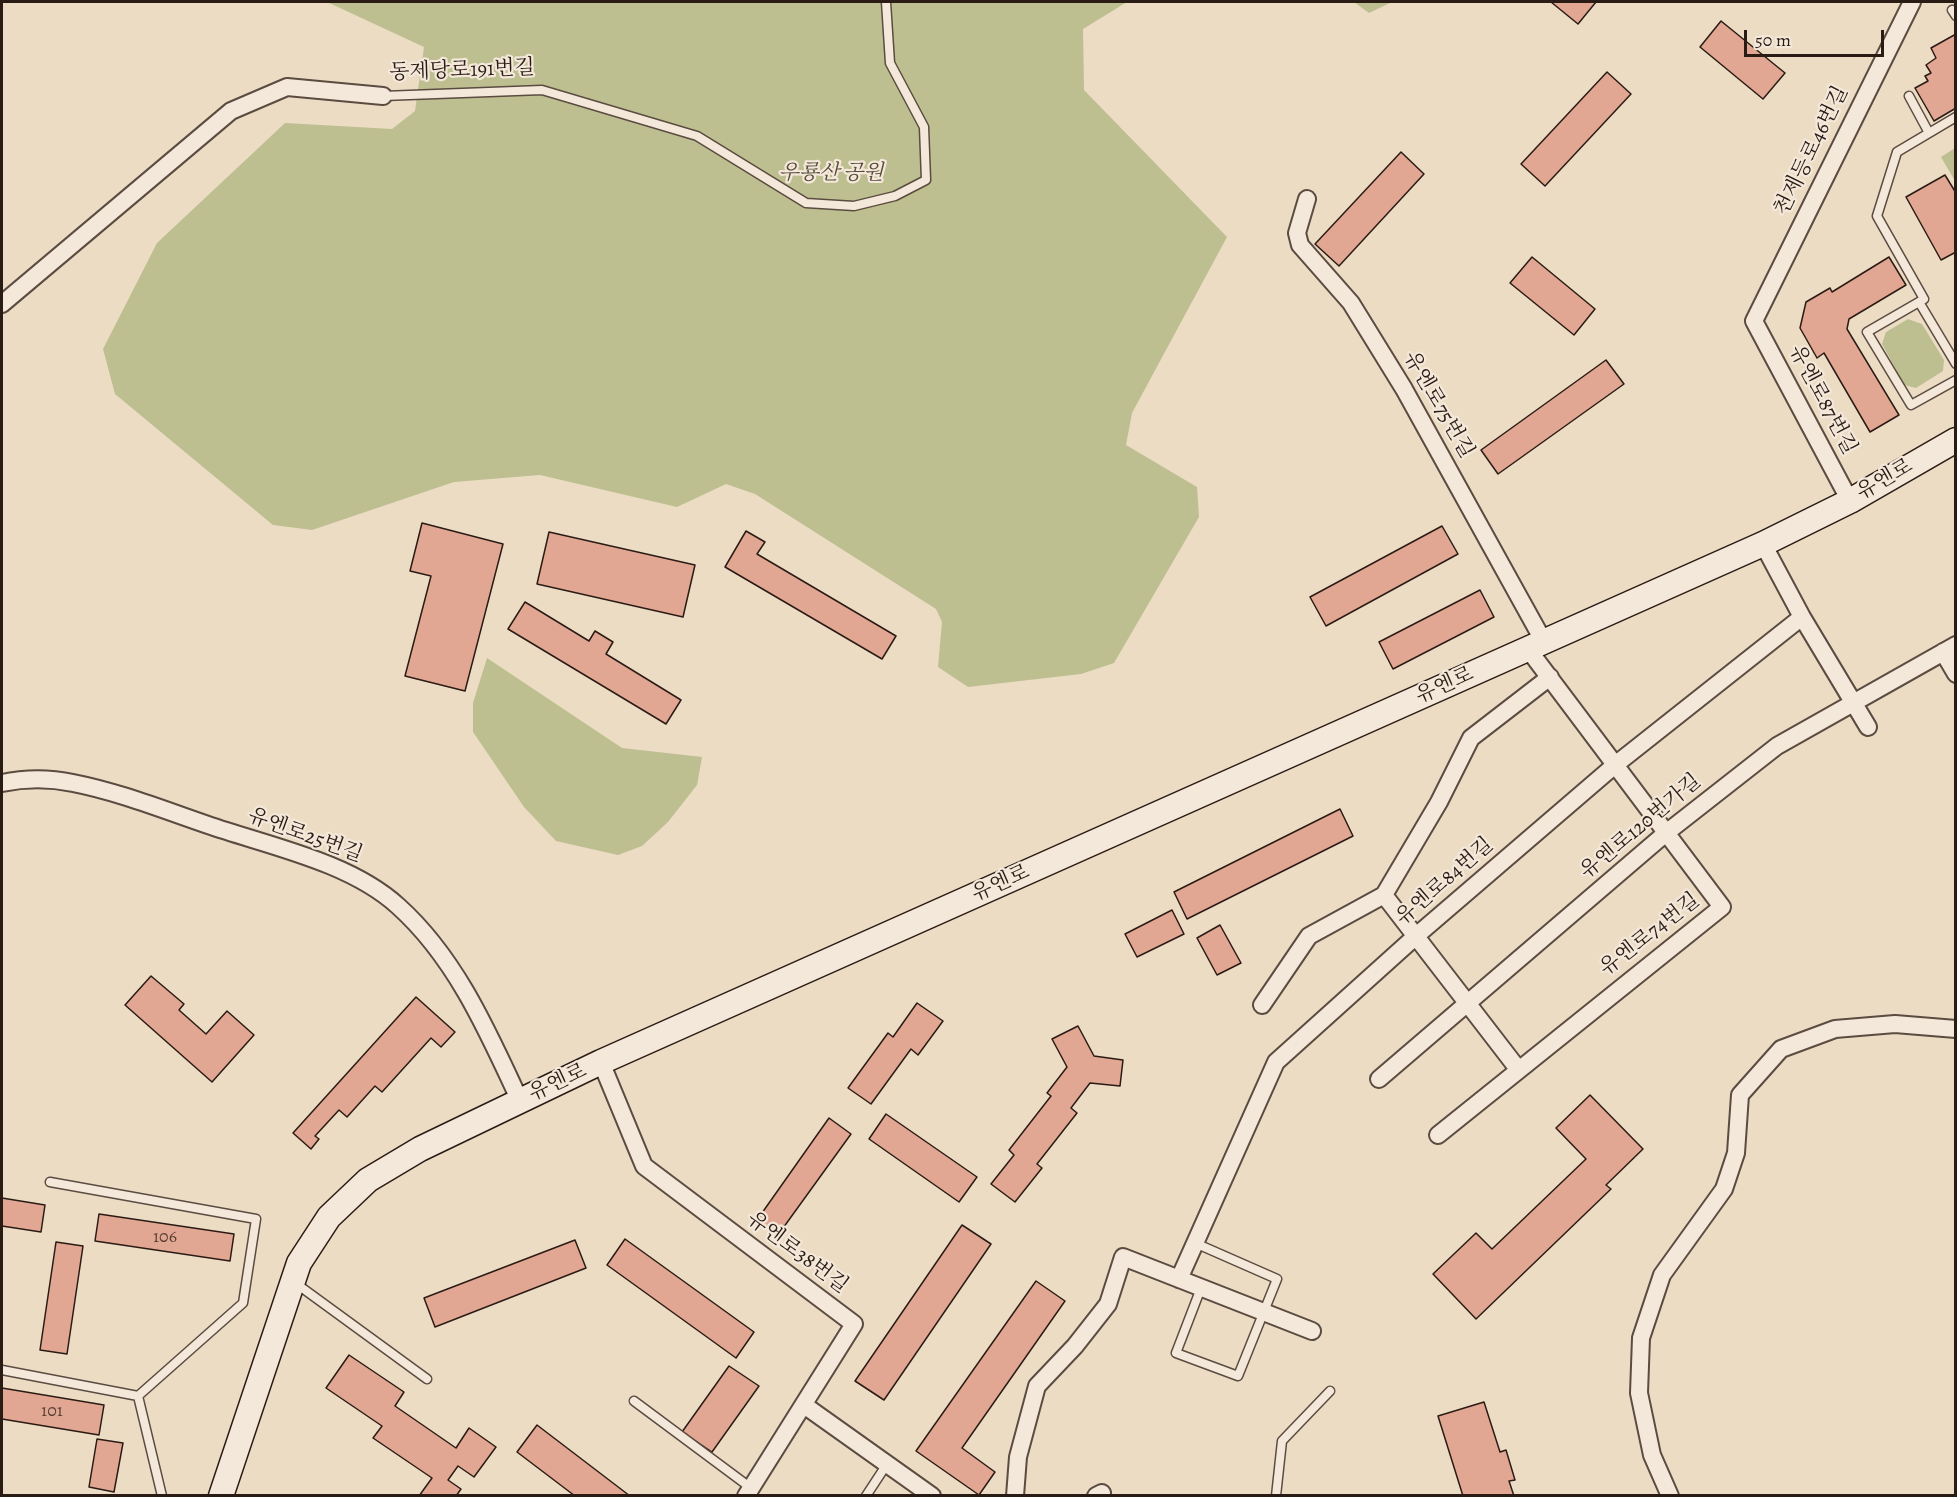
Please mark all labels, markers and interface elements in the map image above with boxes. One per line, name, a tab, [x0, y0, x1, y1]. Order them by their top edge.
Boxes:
scale bar	[1747, 18, 1886, 56]
text: 50 m	[1755, 28, 1791, 52]
street label: 동제당로191번길	[389, 56, 535, 86]
street label: 천제등로46번길	[1770, 82, 1854, 220]
park label: 우룡산 공원	[779, 161, 883, 187]
street label: 유엔로87번길	[1783, 341, 1861, 459]
street label: 유엔로75번길	[1397, 347, 1479, 463]
street label: 유엔로	[1852, 454, 1918, 506]
street label: 유엔로	[1412, 662, 1478, 710]
street label: 유엔로120번가길	[1575, 769, 1707, 885]
street label: 유엔로25번길	[244, 804, 366, 868]
street label: 유엔로84번길	[1391, 833, 1499, 931]
street label: 유엔로	[968, 860, 1034, 908]
street label: 유엔로74번길	[1595, 888, 1705, 982]
street label: 유엔로	[525, 1059, 591, 1107]
street label: 유엔로38번길	[741, 1207, 853, 1299]
house number: 106	[153, 1227, 177, 1249]
house number: 101	[41, 1401, 63, 1423]

